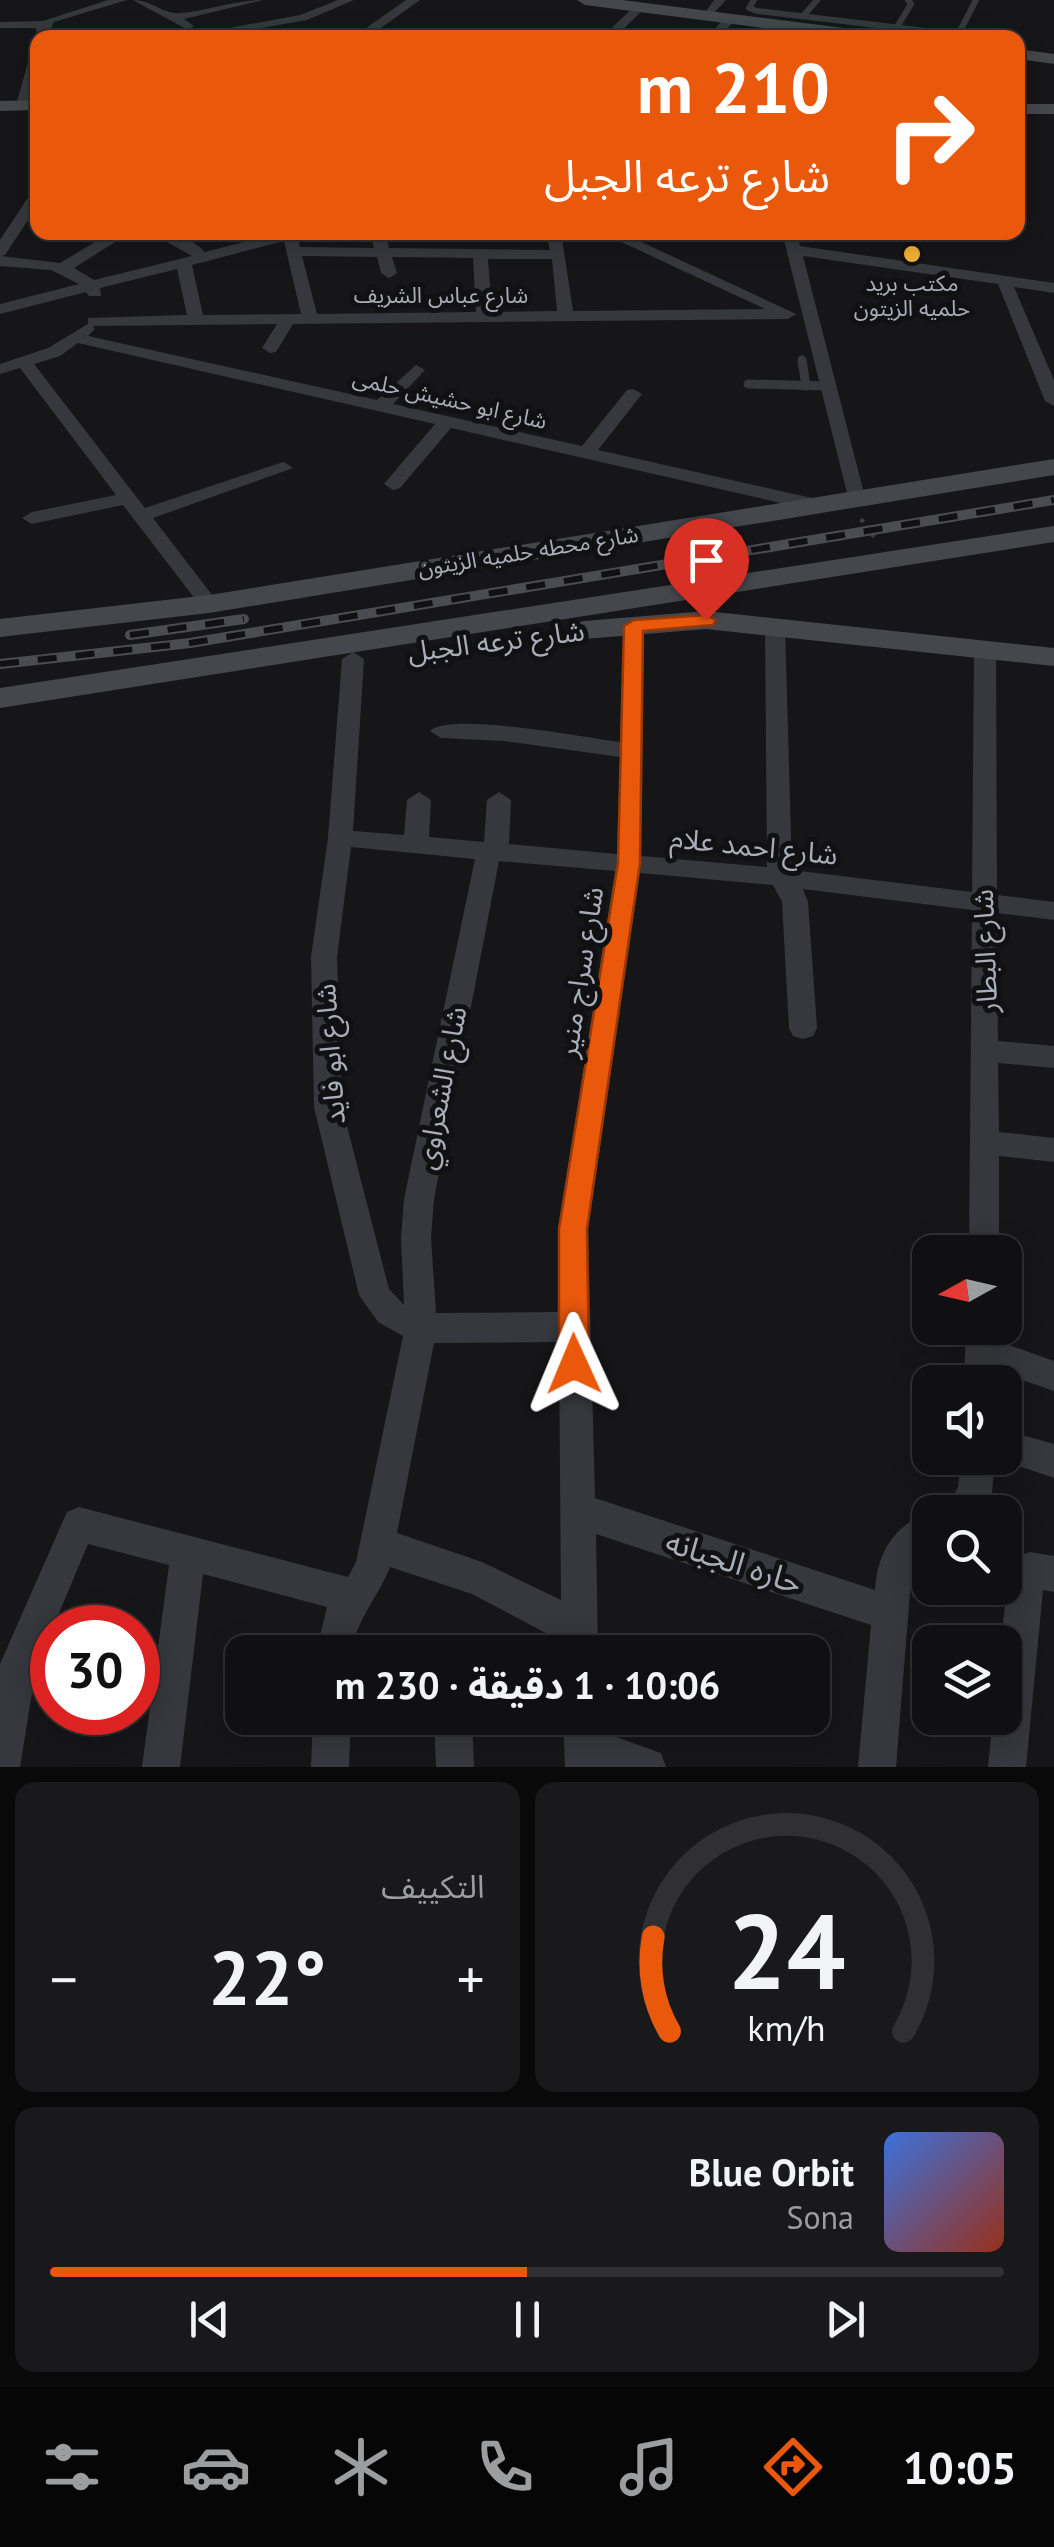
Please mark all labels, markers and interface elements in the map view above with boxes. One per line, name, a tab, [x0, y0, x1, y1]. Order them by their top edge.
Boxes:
text: 210 m	[637, 42, 830, 132]
icon: right	[865, 70, 995, 200]
text: شارع ترعه الجبل	[544, 146, 830, 204]
marker: مكتب بريد حلميه الزيتون	[901, 243, 923, 265]
place label: مكتب بريد حلميه الزيتون	[854, 269, 970, 322]
street label: شارع عباس الشريف	[354, 281, 528, 312]
street label: شارع ابو حشيش حلمى	[350, 363, 550, 438]
pin	[664, 518, 749, 621]
street label: شارع محطه حلميه الزيتون	[416, 520, 641, 585]
icon: arrive	[679, 533, 734, 588]
street label: شارع ترعه الجبل	[405, 611, 587, 673]
street label: شارع احمد علام	[668, 818, 840, 876]
street label: شارع سراج منير	[548, 884, 614, 1061]
street label: شارع البطار	[964, 888, 1008, 1015]
street label: شارع ابو فايد	[306, 982, 356, 1126]
street label: شارع الشعراوي	[407, 1003, 478, 1173]
north arrow	[912, 1235, 1022, 1345]
map controls	[912, 1235, 1022, 1735]
position arrow	[522, 1312, 626, 1416]
button: sound	[912, 1365, 1022, 1475]
button: search	[912, 1495, 1022, 1605]
street label: حاره الجبانه	[661, 1519, 808, 1603]
speed limit sign: 30	[30, 1605, 160, 1735]
button: layers	[912, 1625, 1022, 1735]
text: 10:06 · 1 دقيقة · 230 m	[335, 1660, 720, 1709]
text: التكييف	[381, 1865, 485, 1907]
text: 24	[728, 1883, 846, 2018]
text: 22°	[208, 1929, 326, 2026]
text: −	[50, 1943, 78, 2014]
text: +	[457, 1943, 484, 2014]
text: km/h	[748, 2005, 826, 2051]
text: Blue Orbit	[689, 2147, 854, 2196]
text: Sona	[786, 2196, 854, 2238]
icon: previous	[182, 2292, 237, 2347]
icon: pause	[500, 2292, 555, 2347]
icon: next	[818, 2292, 873, 2347]
icon: filters	[37, 2432, 107, 2502]
icon: car	[181, 2432, 251, 2502]
icon: climate	[326, 2432, 396, 2502]
icon: phone	[470, 2432, 540, 2502]
icon: music	[614, 2432, 684, 2502]
icon: directions	[758, 2432, 828, 2502]
text: 10:05	[903, 2438, 1017, 2496]

